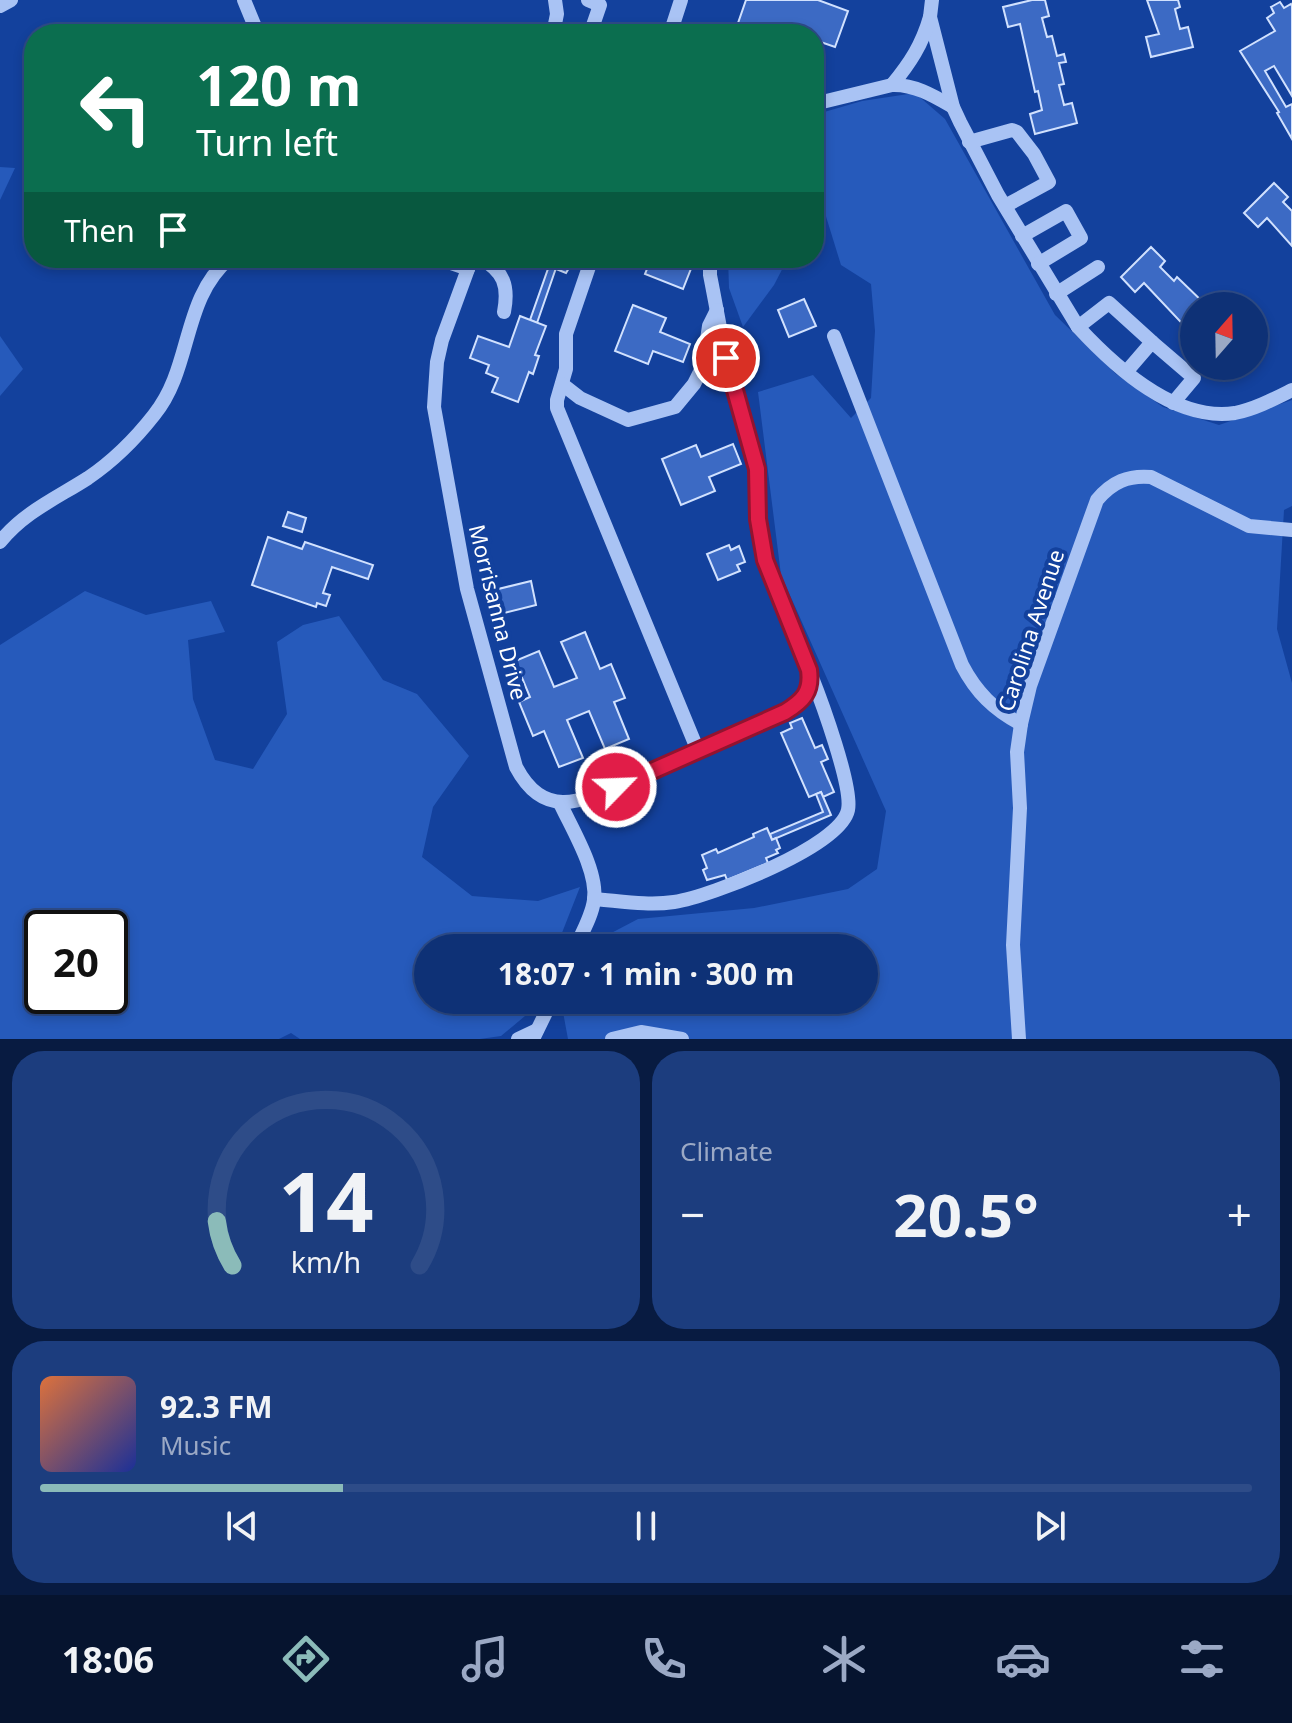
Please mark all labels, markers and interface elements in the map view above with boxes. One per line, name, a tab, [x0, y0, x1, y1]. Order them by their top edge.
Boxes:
text: 120 m	[196, 46, 361, 122]
icon: left	[64, 56, 168, 160]
text: Turn left	[196, 118, 338, 167]
icon: arrive	[151, 208, 195, 252]
text: Then	[64, 210, 135, 251]
north arrow	[1180, 292, 1268, 380]
map controls	[1180, 292, 1268, 380]
pin	[692, 324, 760, 392]
icon: arrive	[704, 336, 748, 380]
street label: Morrisanna Drive	[463, 521, 535, 703]
street label: Carolina Avenue	[990, 545, 1070, 715]
position arrow	[574, 745, 658, 829]
speed limit sign: 20	[24, 910, 128, 1014]
text: 18:07 · 1 min · 300 m	[498, 953, 794, 994]
text: Climate	[680, 1133, 773, 1169]
text: 14	[278, 1143, 374, 1256]
text: 20.5°	[893, 1173, 1039, 1255]
text: −	[680, 1184, 705, 1244]
text: +	[1227, 1184, 1252, 1244]
text: km/h	[291, 1242, 361, 1281]
text: 92.3 FM	[160, 1386, 272, 1427]
text: Music	[160, 1427, 231, 1463]
icon: previous	[220, 1504, 264, 1548]
icon: pause	[624, 1504, 668, 1548]
icon: next	[1028, 1504, 1072, 1548]
icon: directions	[278, 1631, 334, 1687]
icon: music	[457, 1631, 513, 1687]
icon: phone	[636, 1631, 692, 1687]
icon: climate	[816, 1631, 872, 1687]
icon: car	[995, 1631, 1051, 1687]
icon: filters	[1174, 1631, 1230, 1687]
text: 18:06	[62, 1635, 154, 1684]

